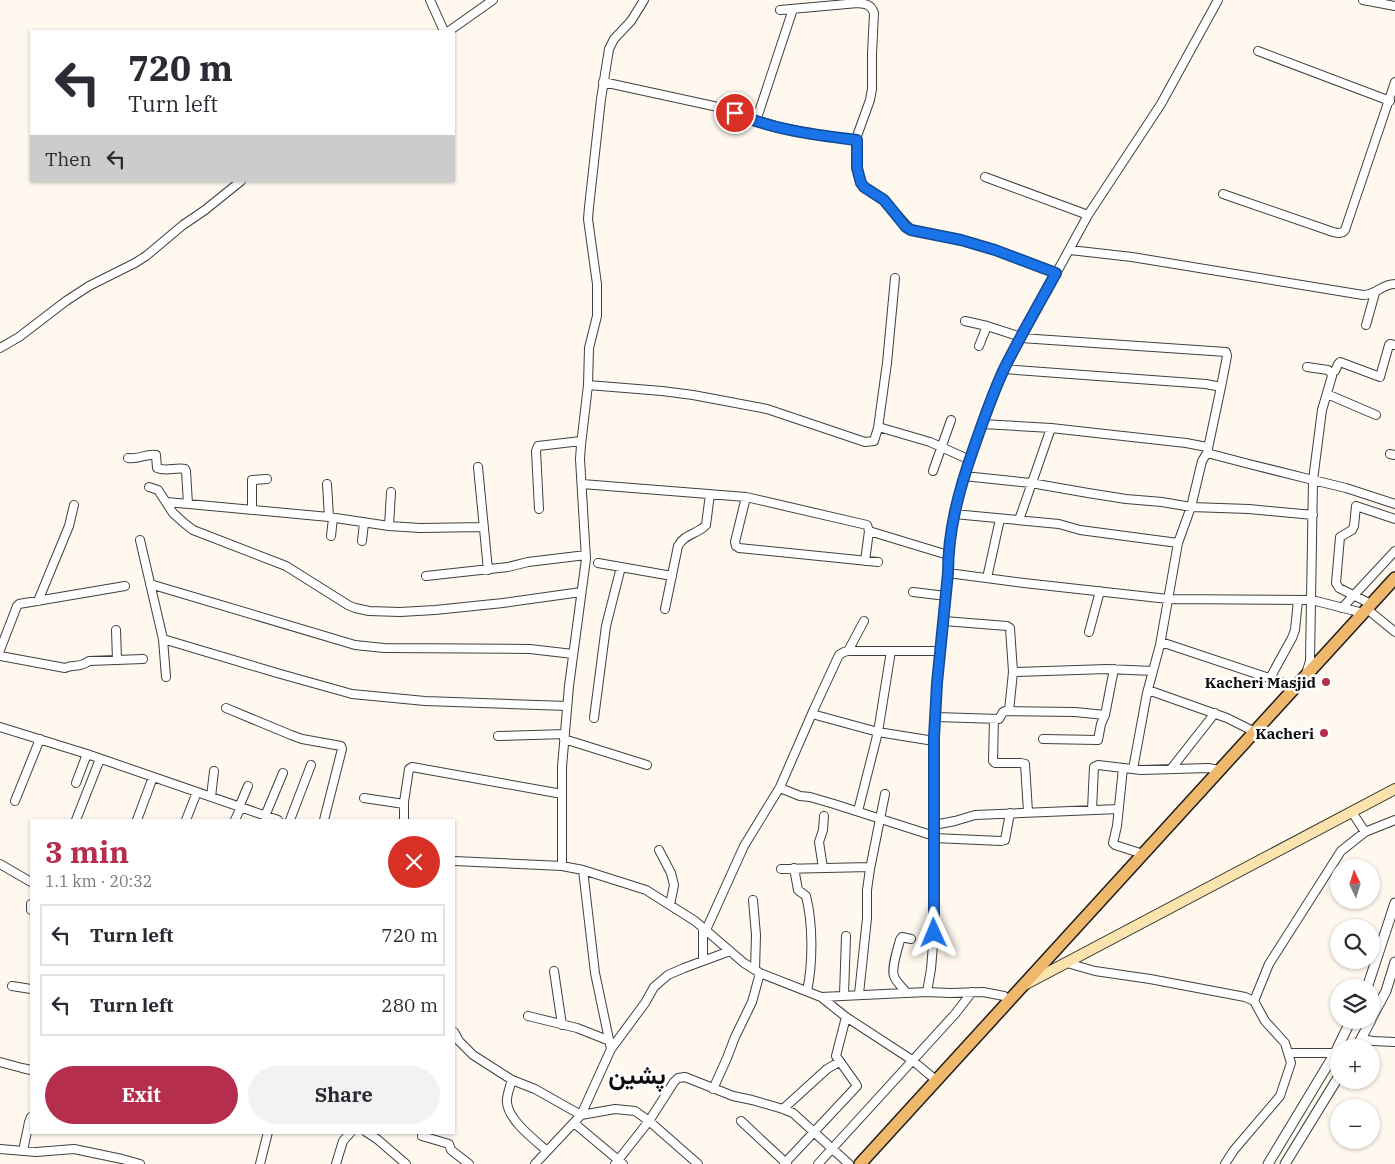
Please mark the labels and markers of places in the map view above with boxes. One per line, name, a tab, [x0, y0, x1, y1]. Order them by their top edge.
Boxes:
pin	[714, 92, 756, 134]
place label: Kacheri Masjid	[1205, 673, 1317, 692]
marker: Kacheri Masjid	[1320, 676, 1332, 688]
place label: Kacheri	[1255, 724, 1314, 743]
marker: Kacheri	[1318, 727, 1330, 739]

